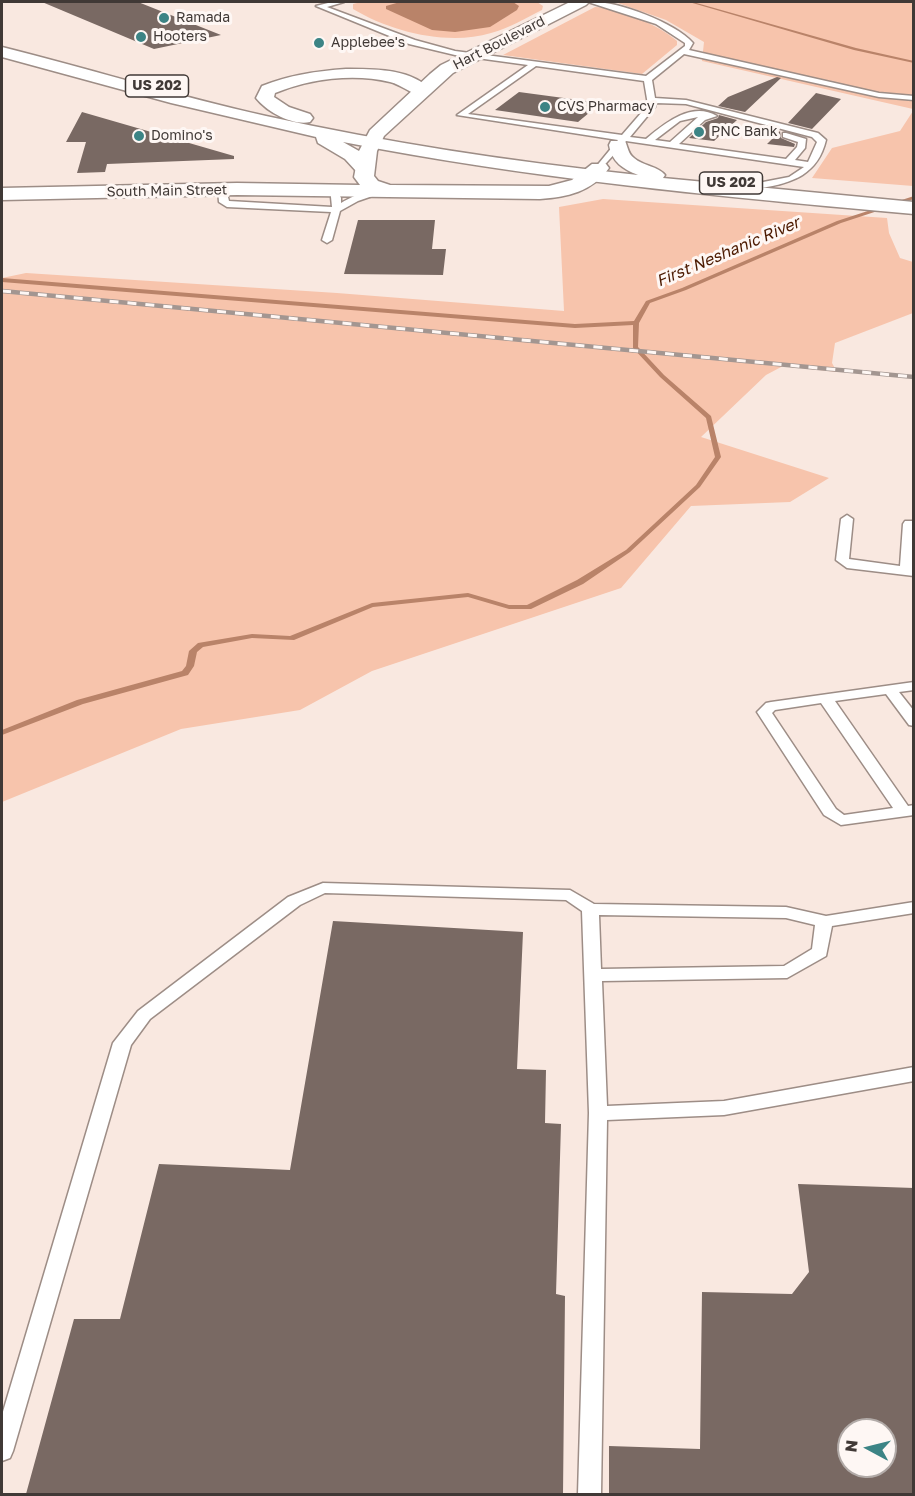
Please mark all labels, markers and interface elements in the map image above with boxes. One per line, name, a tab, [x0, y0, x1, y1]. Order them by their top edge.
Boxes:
place label: Ramada	[176, 10, 230, 26]
marker: Ramada	[157, 11, 171, 25]
street label: Hart Boulevard	[450, 13, 548, 73]
place label: Hooters	[153, 29, 207, 45]
marker: Hooters	[134, 30, 148, 44]
place label: Applebee's	[331, 35, 405, 51]
marker: Applebee's	[312, 36, 326, 50]
road number: US 202	[126, 75, 188, 97]
place label: CVS Pharmacy	[557, 99, 655, 115]
marker: CVS Pharmacy	[538, 100, 552, 114]
place label: PNC Bank	[711, 124, 778, 140]
marker: PNC Bank	[692, 125, 706, 139]
place label: Domino's	[151, 128, 213, 144]
marker: Domino's	[132, 129, 146, 143]
road number: US 202	[700, 172, 762, 194]
street label: South Main Street	[106, 182, 228, 200]
water label: First Neshanic River	[653, 213, 803, 291]
north arrow	[837, 1418, 897, 1478]
text: N	[840, 1439, 862, 1453]

